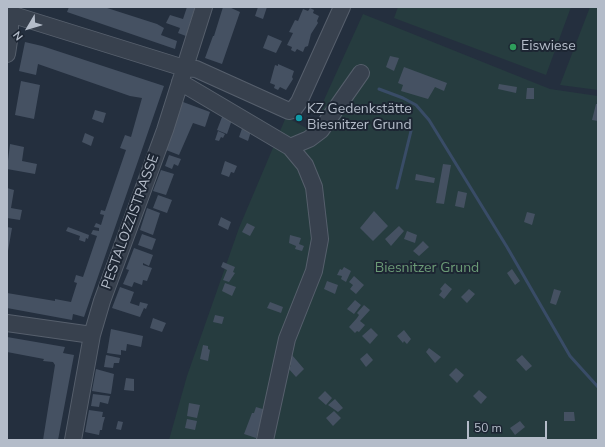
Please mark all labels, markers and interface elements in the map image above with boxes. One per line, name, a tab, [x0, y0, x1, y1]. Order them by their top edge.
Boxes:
north arrow	[8, 8, 48, 48]
text: N	[10, 28, 27, 44]
place label: Eiswiese	[521, 39, 576, 55]
marker: Eiswiese	[508, 42, 518, 52]
place label: KZ Gedenkstätte Biesnitzer Grund	[307, 102, 412, 134]
marker: KZ Gedenkstätte Biesnitzer Grund	[294, 113, 304, 123]
street label: PESTALOZZISTRASSE	[99, 152, 163, 292]
park label: Biesnitzer Grund	[375, 261, 479, 277]
scale bar	[469, 413, 549, 439]
text: 50 m	[474, 420, 502, 436]

